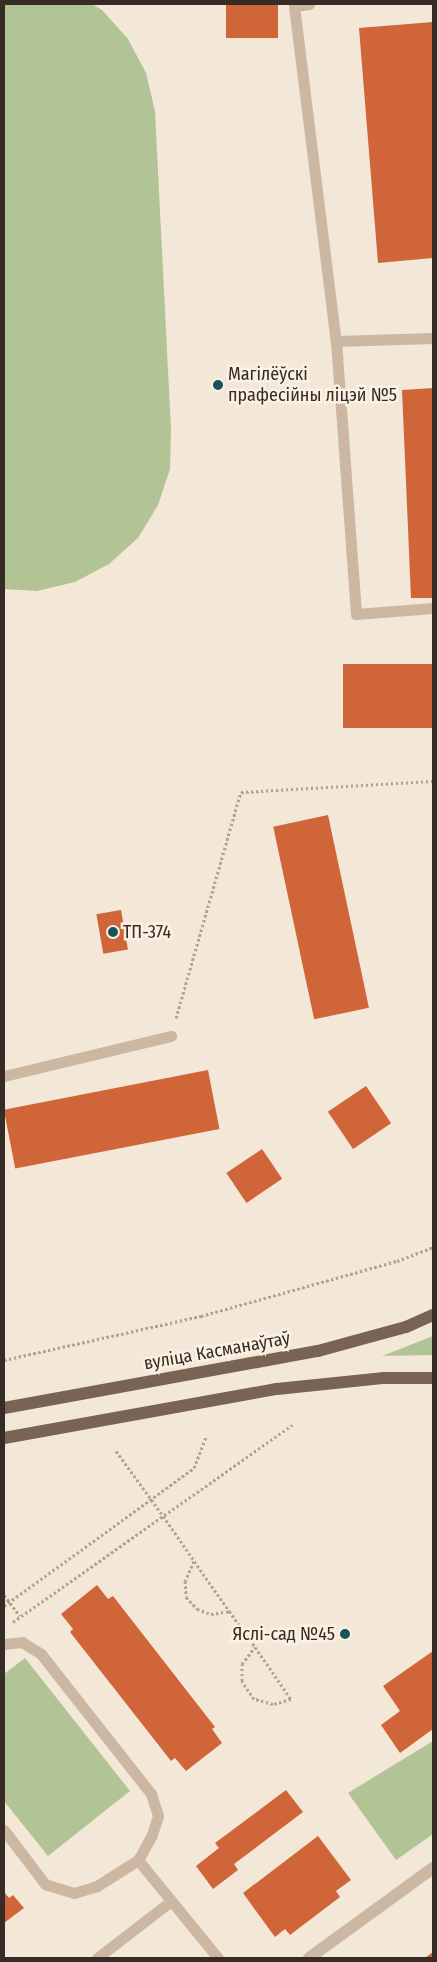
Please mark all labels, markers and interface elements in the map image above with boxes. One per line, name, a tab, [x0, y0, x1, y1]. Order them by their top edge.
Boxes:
place label: Магілёўскі прафесійны ліцэй №5	[228, 364, 397, 406]
marker: Магілёўскі прафесійны ліцэй №5	[212, 379, 224, 391]
place label: ТП-374	[123, 921, 171, 943]
marker: ТП-374	[107, 926, 119, 938]
street label: вуліца Касманаўтаў	[142, 1327, 292, 1375]
place label: Яслі-сад №45	[232, 1623, 335, 1645]
marker: Яслі-сад №45	[339, 1628, 351, 1640]

